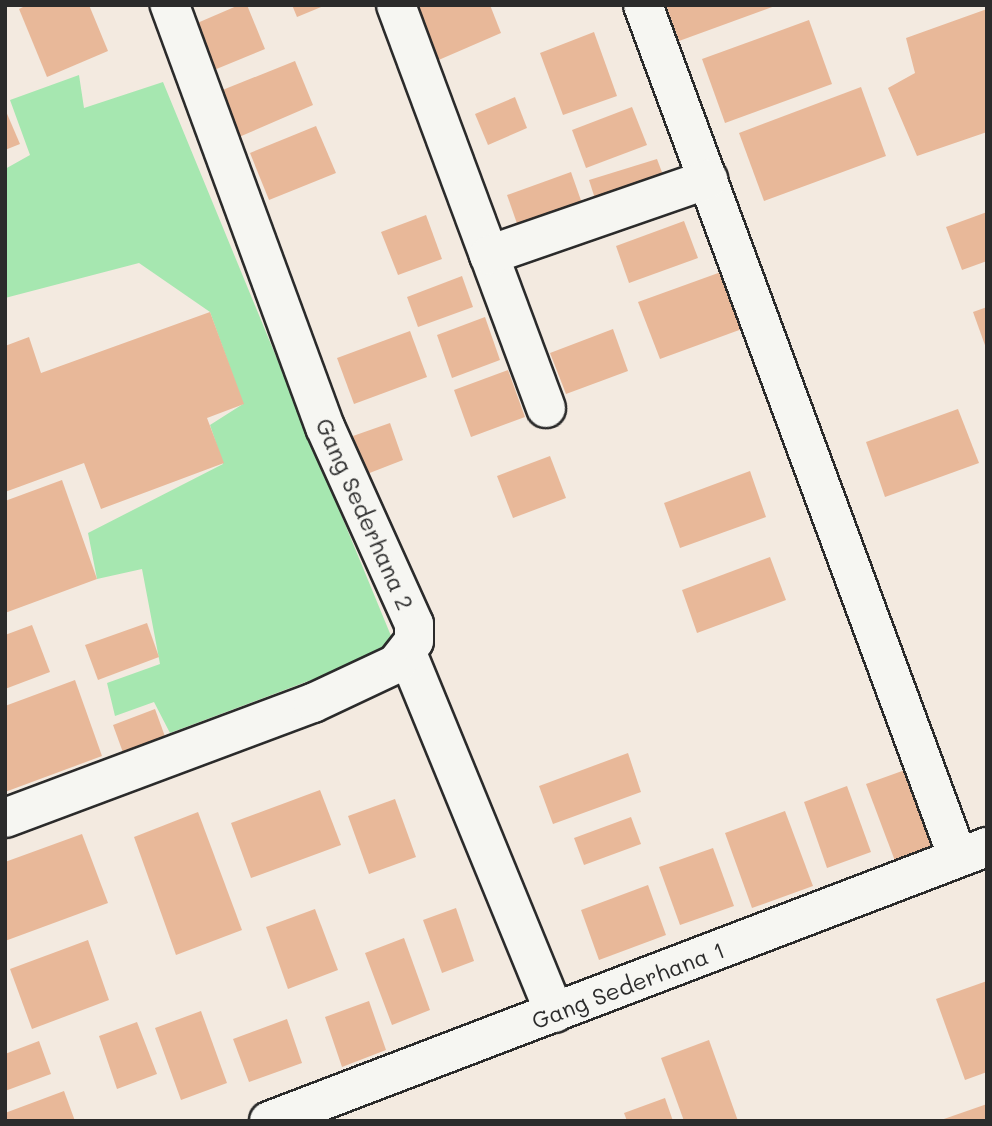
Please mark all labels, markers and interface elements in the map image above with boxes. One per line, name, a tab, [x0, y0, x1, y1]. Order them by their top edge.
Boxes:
street label: Gang Sederhana 2	[310, 414, 420, 614]
street label: Gang Sederhana 1	[528, 935, 728, 1035]

